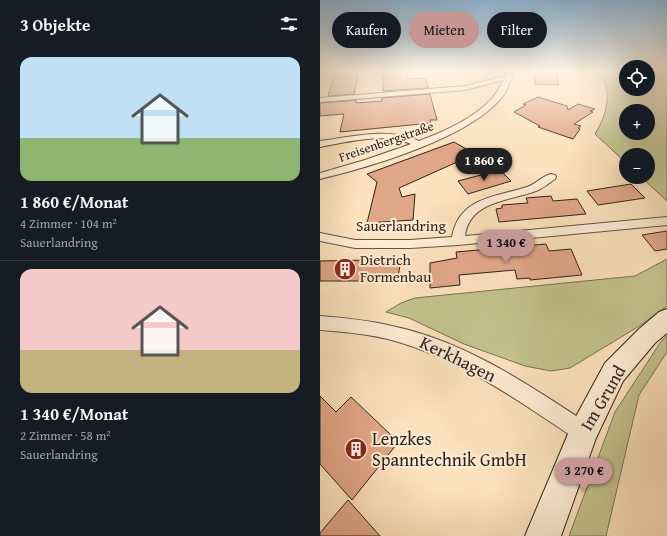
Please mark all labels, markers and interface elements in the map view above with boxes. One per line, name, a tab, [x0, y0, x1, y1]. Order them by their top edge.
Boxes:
text: 3 Objekte	[20, 12, 90, 37]
chip: Kaufen	[332, 12, 401, 48]
chip: Mieten	[409, 12, 479, 48]
chip: Filter	[487, 12, 547, 48]
icon: filters	[278, 13, 300, 35]
map controls	[619, 60, 655, 184]
button: locate	[619, 60, 655, 96]
icon: home	[124, 83, 196, 155]
button: +	[619, 104, 655, 140]
street label: Freisenbergstraße	[336, 116, 436, 167]
pin: 1 860 €	[447, 148, 521, 182]
button: −	[619, 148, 655, 184]
text: 1 860 €	[464, 151, 504, 170]
text: 1 860 €/Monat	[20, 189, 129, 214]
text: 4 Zimmer · 104 m²	[20, 214, 117, 233]
street label: Sauerlandring	[356, 215, 446, 236]
pin: 1 340 €	[469, 230, 543, 264]
text: Sauerlandring	[20, 233, 98, 252]
text: 1 340 €	[486, 233, 526, 252]
place label: Dietrich Formenbau	[360, 249, 432, 287]
building icon: Dietrich Formenbau	[332, 256, 358, 282]
icon: home	[124, 295, 196, 367]
street label: Kerkhagen	[416, 328, 501, 389]
street label: Im Grund	[573, 360, 632, 436]
text: 1 340 €/Monat	[20, 401, 129, 426]
place label: Lenzkes Spanntechnik GmbH	[372, 425, 527, 473]
text: 2 Zimmer · 58 m²	[20, 426, 111, 445]
building icon: Lenzkes Spanntechnik GmbH	[343, 436, 369, 462]
text: Sauerlandring	[20, 445, 98, 464]
pin: 3 270 €	[547, 458, 621, 492]
text: 3 270 €	[564, 461, 604, 480]

